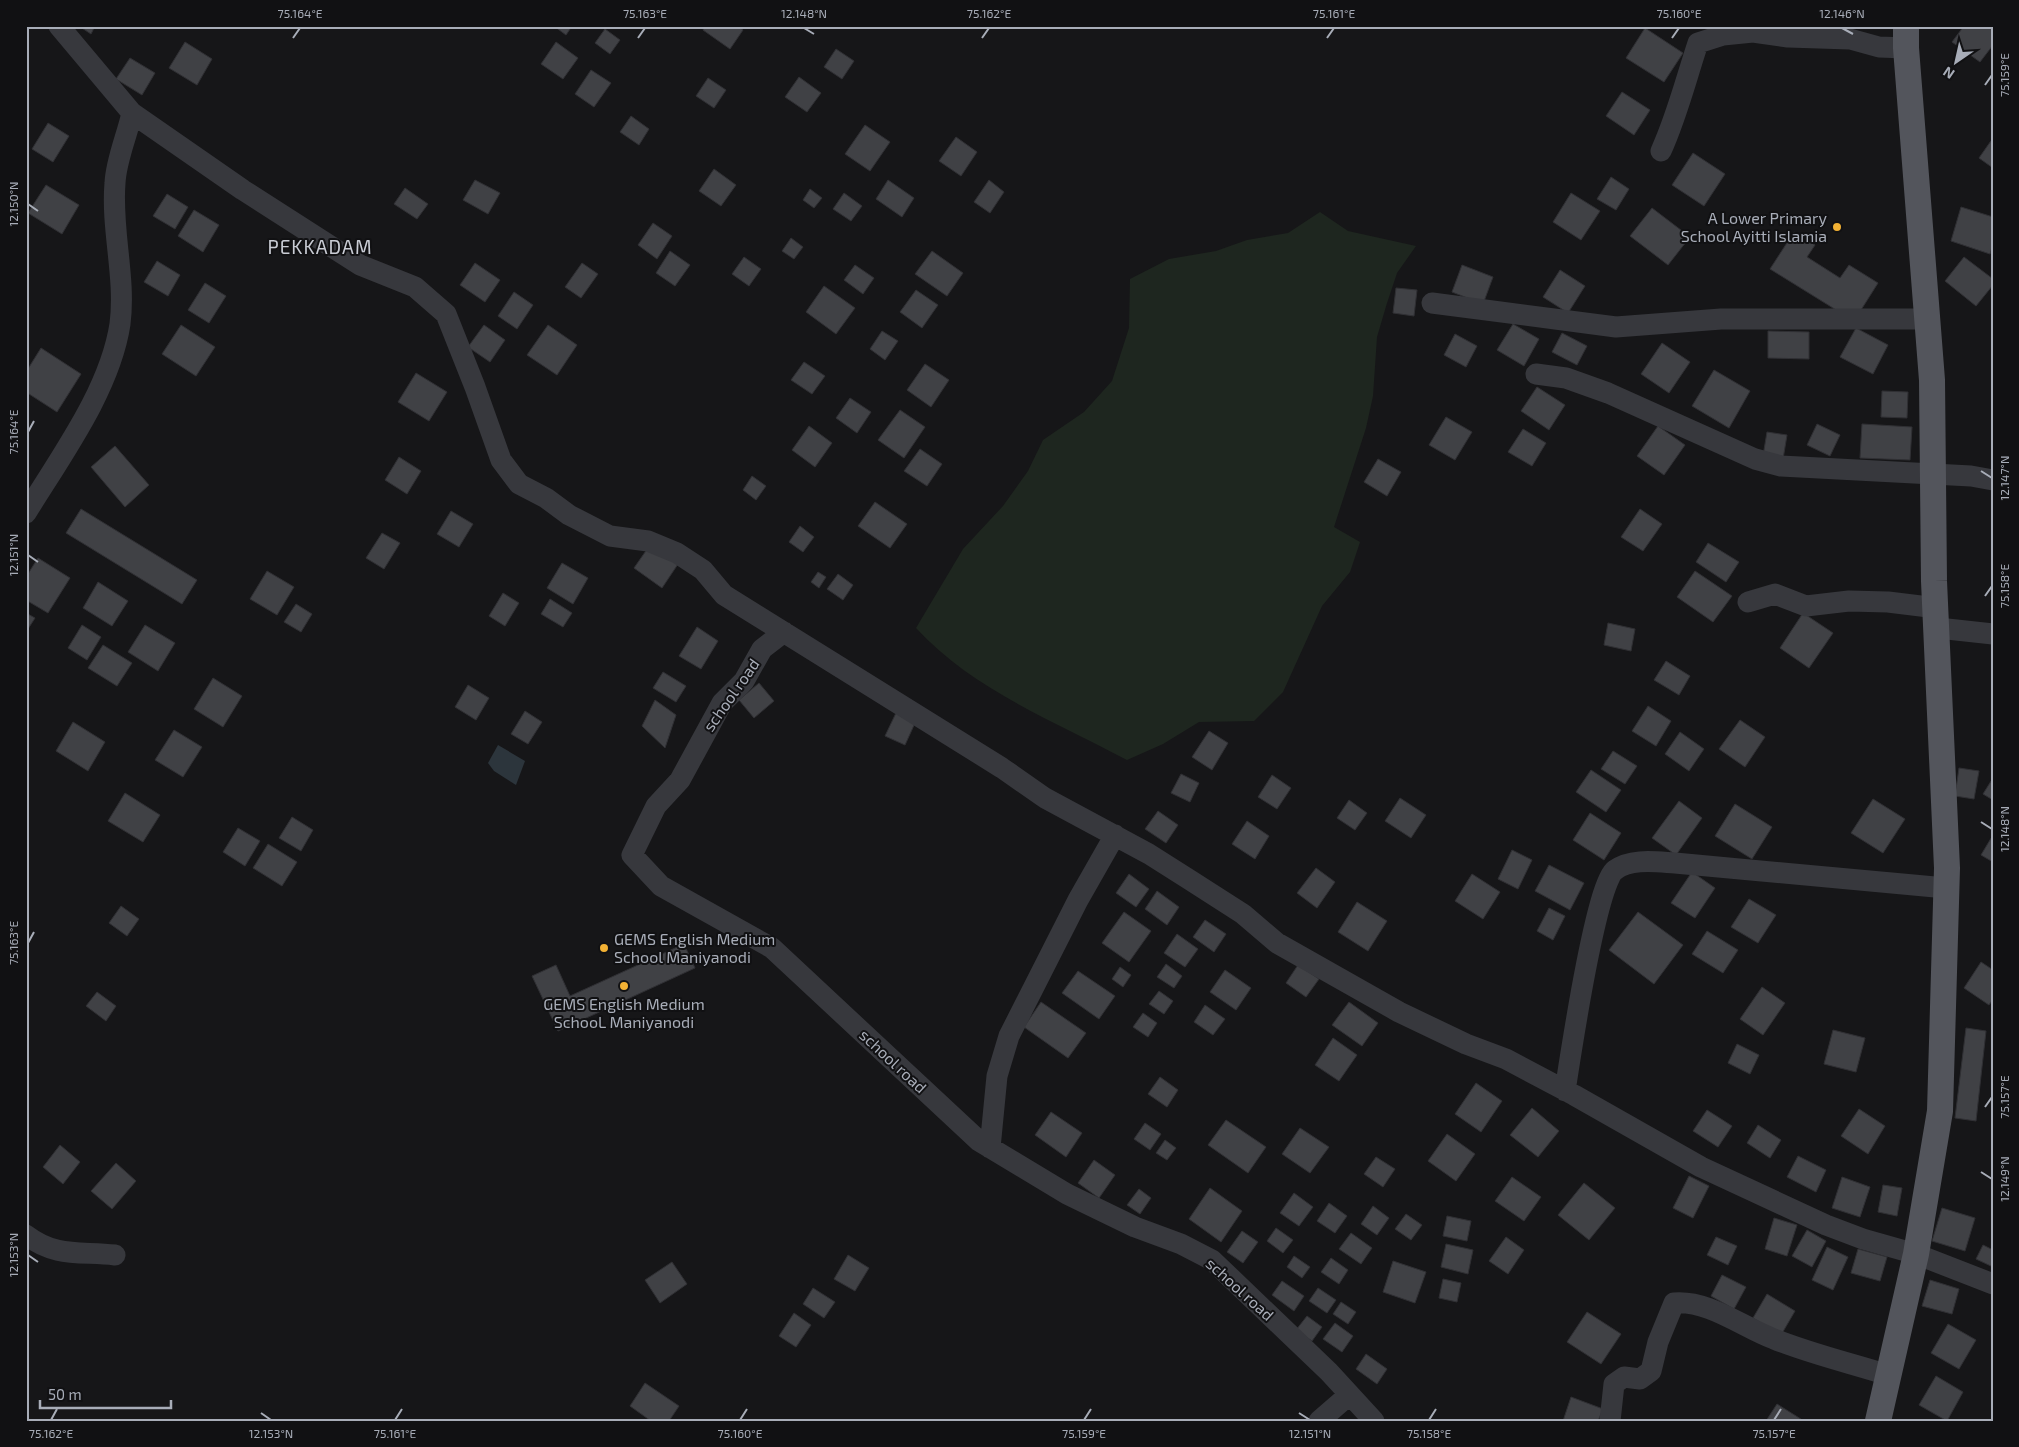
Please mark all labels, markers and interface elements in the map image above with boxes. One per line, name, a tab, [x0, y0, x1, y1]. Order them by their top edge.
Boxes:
text: 75.164°E	[278, 6, 323, 20]
text: 75.163°E	[623, 6, 667, 20]
text: 12.148°N	[781, 6, 827, 20]
text: 75.162°E	[967, 6, 1011, 20]
text: 75.161°E	[1313, 6, 1355, 20]
text: 75.160°E	[1657, 6, 1702, 20]
text: 12.146°N	[1819, 6, 1865, 20]
north arrow	[1932, 38, 1982, 88]
text: 75.159°E	[1997, 53, 2011, 97]
text: N	[1940, 63, 1957, 83]
text: 12.150°N	[6, 181, 20, 227]
place label: A Lower Primary School Ayitti Islamia	[1681, 208, 1828, 245]
marker: A Lower Primary School Ayitti Islamia	[1831, 221, 1843, 233]
district label: PEKKADAM	[267, 235, 373, 258]
text: 75.164°E	[6, 409, 20, 454]
text: 12.147°N	[1997, 456, 2011, 500]
text: 12.151°N	[6, 534, 20, 576]
text: 75.158°E	[1997, 564, 2011, 608]
street label: school road	[699, 655, 763, 735]
text: 12.148°N	[1997, 806, 2011, 852]
text: 75.163°E	[6, 921, 20, 965]
place label: GEMS English Medium School Maniyanodi	[614, 929, 775, 966]
marker: GEMS English Medium School Maniyanodi	[598, 942, 610, 954]
marker: GEMS English Medium SchooL Maniyanodi	[618, 980, 630, 992]
place label: GEMS English Medium SchooL Maniyanodi	[543, 994, 705, 1031]
street label: school road	[856, 1025, 931, 1096]
text: 75.157°E	[1997, 1075, 2011, 1119]
text: 12.149°N	[1997, 1156, 2011, 1202]
text: 12.153°N	[6, 1233, 20, 1277]
street label: school road	[1203, 1253, 1278, 1324]
scale bar	[40, 1377, 171, 1409]
text: 50 m	[48, 1385, 82, 1403]
text: 75.162°E	[29, 1426, 73, 1440]
text: 12.153°N	[249, 1426, 293, 1440]
text: 75.161°E	[374, 1426, 416, 1440]
text: 75.160°E	[718, 1426, 763, 1440]
text: 75.159°E	[1062, 1426, 1106, 1440]
text: 12.151°N	[1289, 1426, 1331, 1440]
text: 75.158°E	[1407, 1426, 1451, 1440]
text: 75.157°E	[1752, 1426, 1796, 1440]

